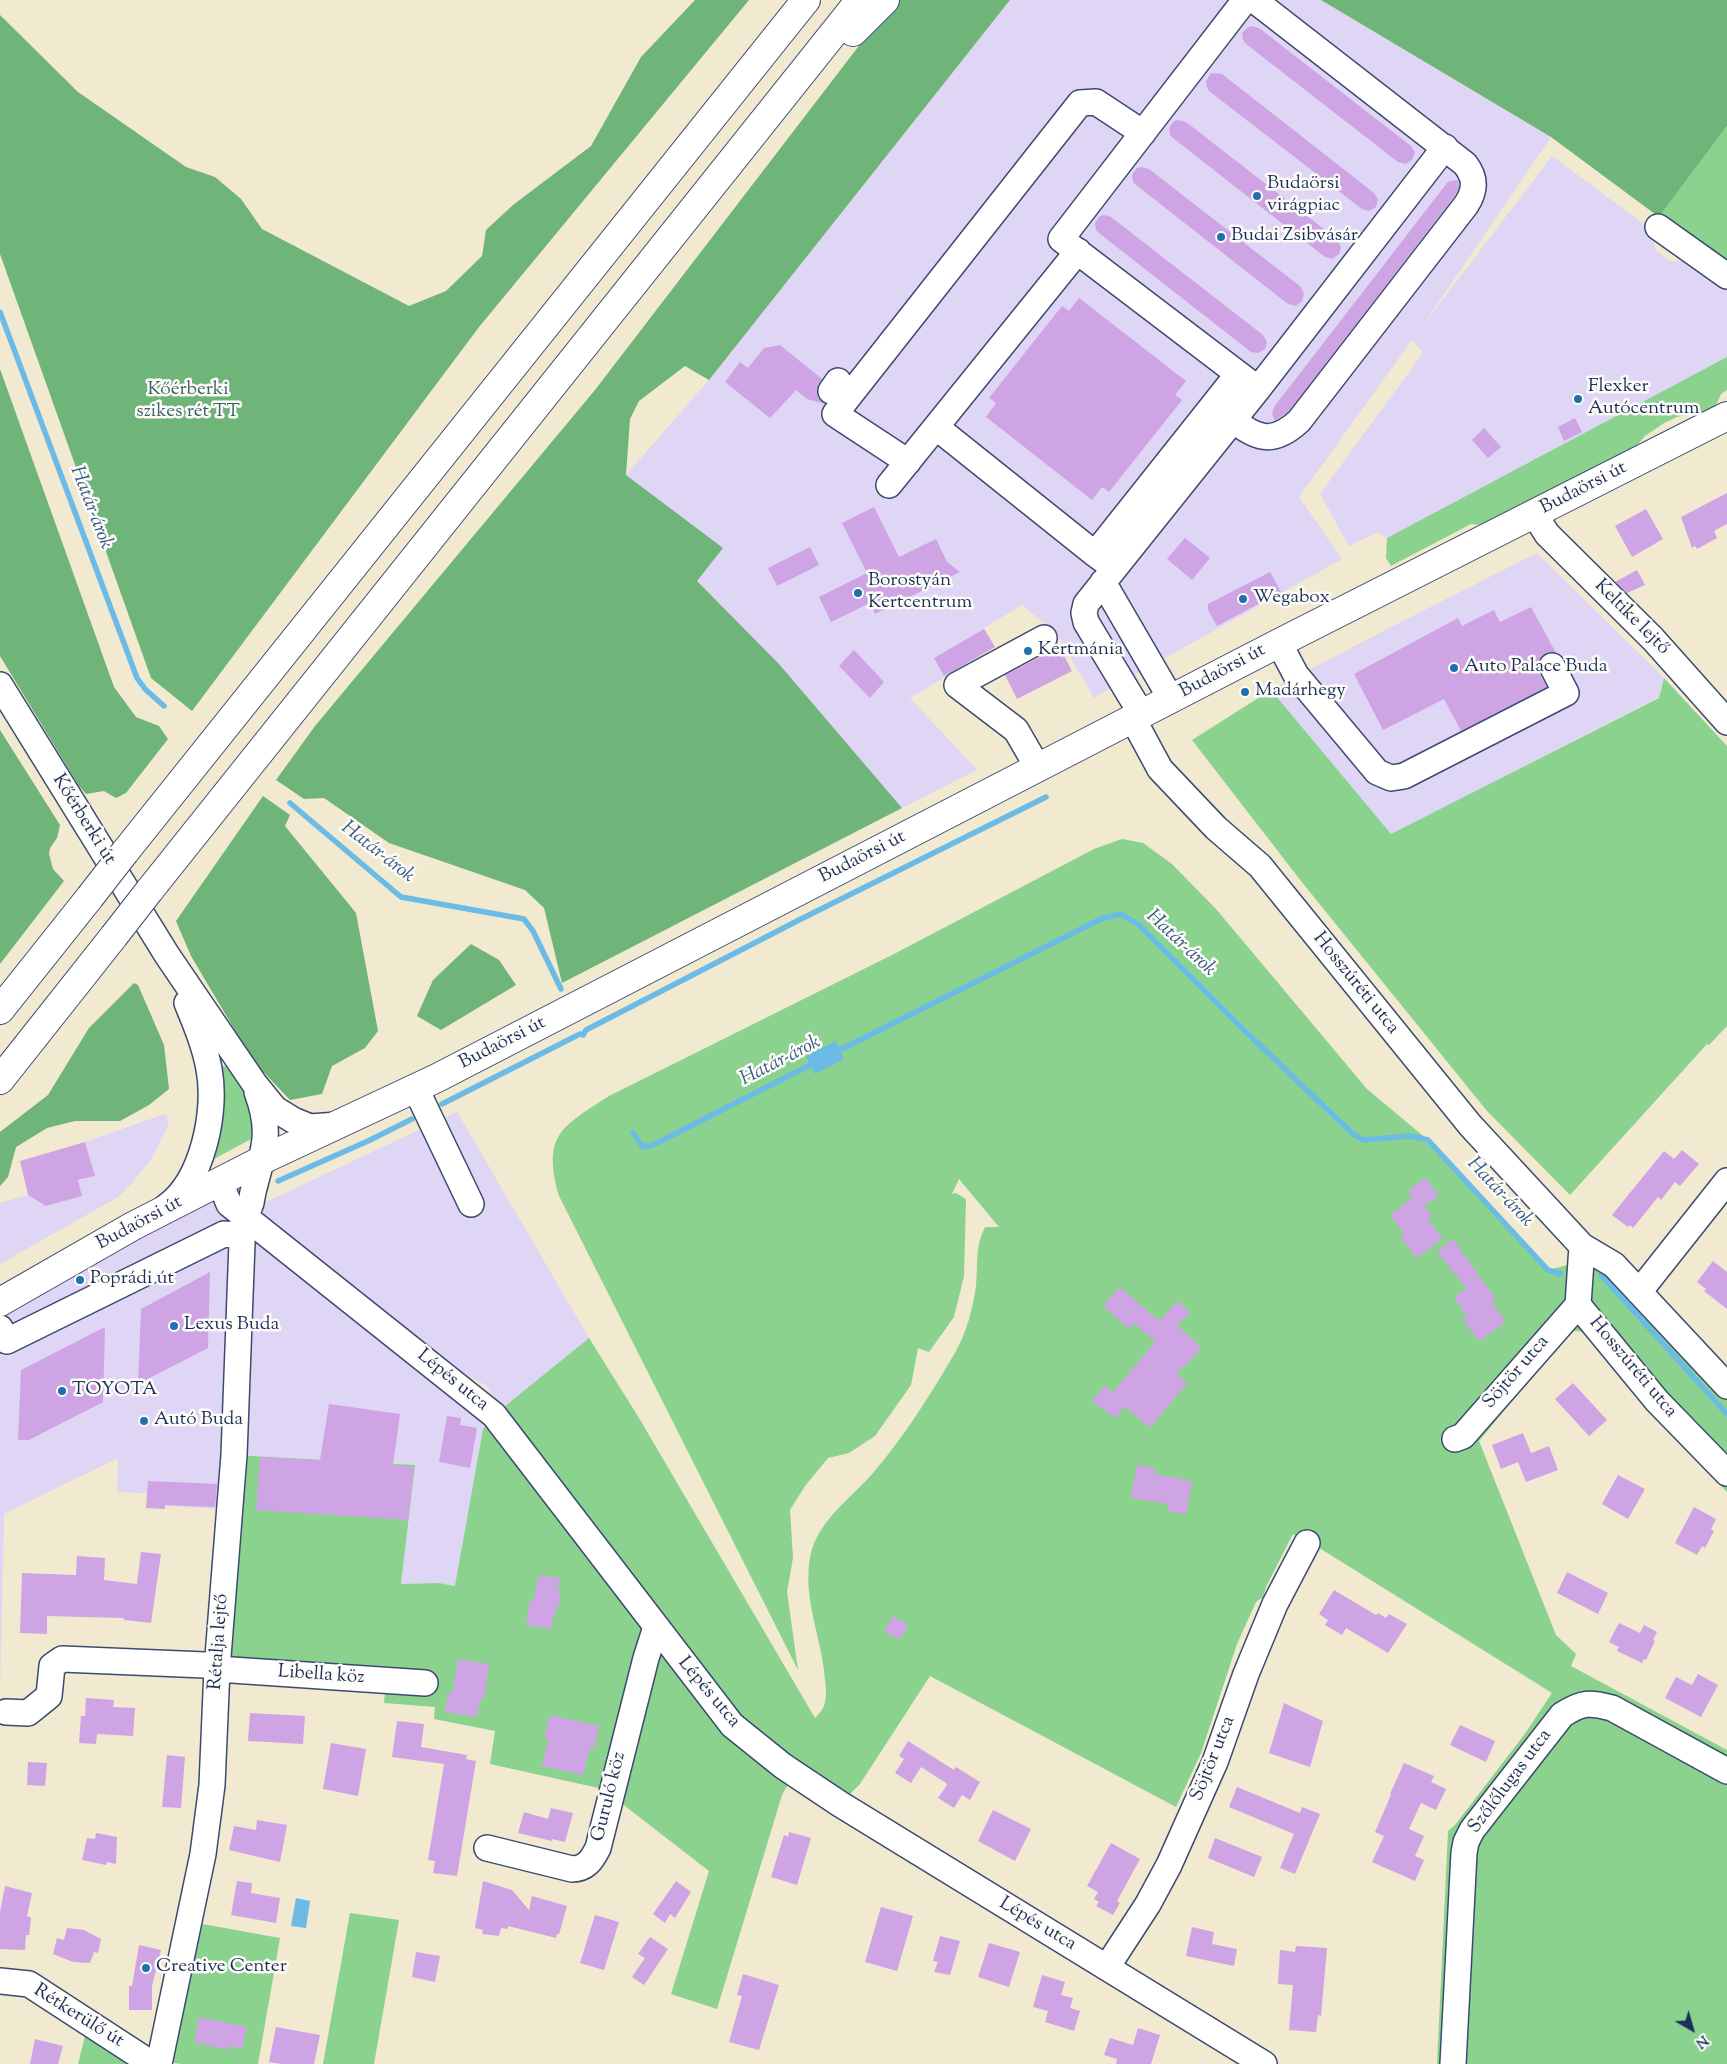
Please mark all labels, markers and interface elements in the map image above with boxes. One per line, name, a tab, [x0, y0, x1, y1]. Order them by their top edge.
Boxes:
place label: Budaörsi virágpiac	[1267, 174, 1340, 218]
marker: Budaörsi virágpiac	[1251, 190, 1263, 202]
place label: Budai Zsibvásár	[1231, 226, 1358, 248]
marker: Budai Zsibvásár	[1215, 231, 1227, 243]
place label: Flexker Autócentrum	[1588, 377, 1699, 421]
park label: Kőérberki szikes rét TT	[136, 380, 240, 424]
marker: Flexker Autócentrum	[1572, 393, 1584, 405]
street label: Budaörsi út	[1537, 458, 1631, 520]
water label: Határ-árok	[63, 463, 117, 553]
place label: Borostyán Kertcentrum	[868, 571, 972, 615]
street label: Keltike lejtő	[1588, 575, 1674, 661]
marker: Borostyán Kertcentrum	[852, 587, 864, 599]
place label: Wegabox	[1253, 588, 1330, 610]
marker: Wegabox	[1237, 593, 1249, 605]
place label: Kertmánia	[1038, 640, 1123, 662]
street label: Budaörsi út	[1176, 640, 1270, 704]
marker: Kertmánia	[1022, 645, 1034, 657]
place label: Auto Palace Buda	[1464, 657, 1608, 679]
marker: Auto Palace Buda	[1448, 662, 1460, 674]
place label: Madárhegy	[1255, 681, 1346, 703]
marker: Madárhegy	[1239, 686, 1251, 698]
street label: Kőérberki út	[46, 770, 120, 870]
water label: Határ-árok	[335, 817, 419, 889]
street label: Budaörsi út	[816, 827, 910, 889]
water label: Határ-árok	[1140, 906, 1220, 982]
street label: Hosszúréti utca	[1307, 928, 1403, 1040]
street label: Budaörsi út	[456, 1013, 550, 1075]
water label: Határ-árok	[737, 1032, 825, 1092]
water label: Határ-árok	[1461, 1153, 1537, 1233]
street label: Budaörsi út	[93, 1192, 187, 1256]
place label: Poprádi út	[90, 1269, 174, 1291]
marker: Poprádi út	[74, 1274, 86, 1286]
street label: Hosszúréti utca	[1583, 1313, 1681, 1423]
place label: Lexus Buda	[184, 1315, 279, 1337]
marker: Lexus Buda	[168, 1320, 180, 1332]
street label: Söjtör utca	[1479, 1332, 1555, 1414]
street label: Lépés utca	[411, 1345, 493, 1417]
place label: TOYOTA	[72, 1380, 157, 1402]
marker: TOYOTA	[56, 1385, 68, 1397]
place label: Autó Buda	[154, 1410, 243, 1432]
marker: Autó Buda	[138, 1415, 150, 1427]
street label: Rétalja lejtő	[205, 1593, 235, 1691]
street label: Lépés utca	[672, 1653, 744, 1733]
street label: Libella köz	[277, 1662, 365, 1690]
street label: Söjtör utca	[1187, 1713, 1241, 1805]
street label: Szőlőlugas utca	[1464, 1725, 1558, 1839]
street label: Guruló köz	[588, 1750, 632, 1844]
street label: Lépés utca	[994, 1893, 1080, 1957]
place label: Creative Center	[156, 1957, 287, 1979]
marker: Creative Center	[140, 1962, 152, 1974]
street label: Rétkerülő út	[29, 1980, 127, 2054]
north arrow	[1667, 2004, 1717, 2054]
text: N	[1691, 2029, 1712, 2052]

